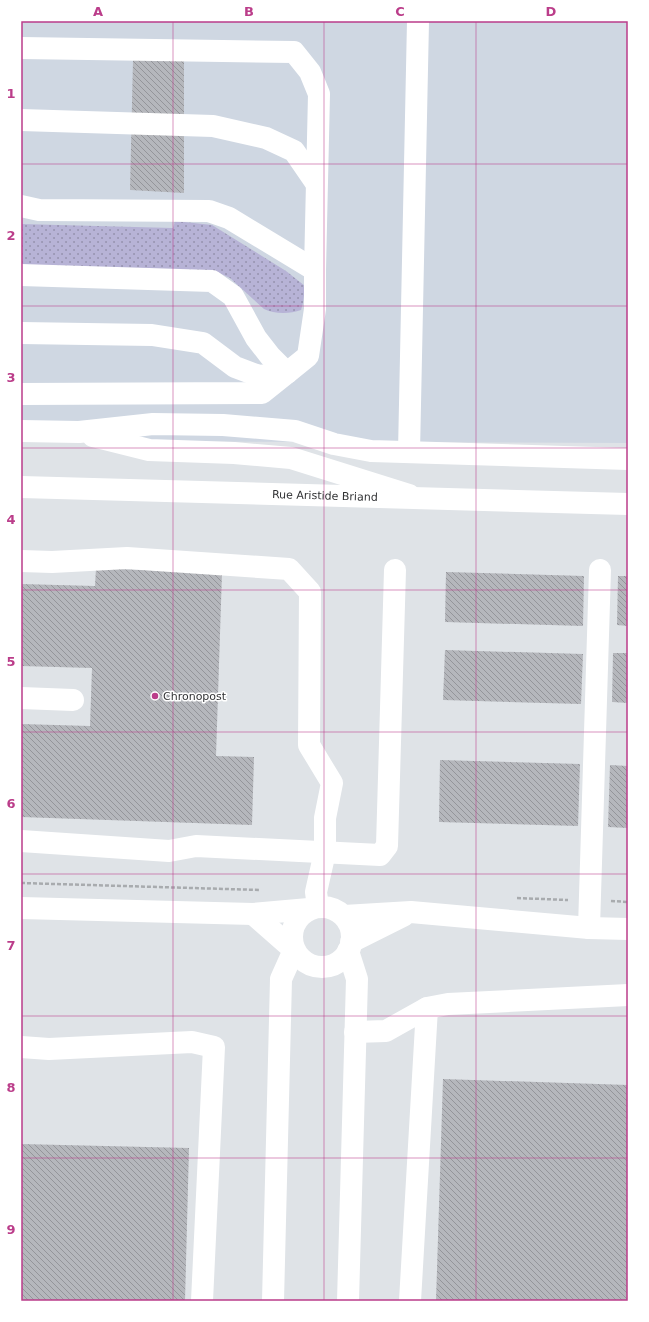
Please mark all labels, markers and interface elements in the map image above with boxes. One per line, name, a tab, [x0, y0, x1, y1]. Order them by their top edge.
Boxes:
text: A	[93, 4, 103, 19]
text: B	[244, 4, 254, 19]
text: C	[395, 4, 405, 19]
text: D	[546, 4, 557, 19]
text: 1	[6, 86, 16, 101]
text: 2	[6, 228, 16, 243]
text: 3	[6, 370, 16, 385]
street label: Rue Aristide Briand	[272, 488, 378, 503]
text: 4	[6, 512, 16, 527]
text: 5	[6, 654, 16, 669]
place label: Chronopost	[163, 690, 227, 703]
marker: Chronopost	[150, 691, 160, 701]
text: 6	[6, 796, 16, 811]
text: 7	[6, 938, 16, 953]
text: 8	[6, 1080, 16, 1095]
text: 9	[6, 1222, 16, 1237]

